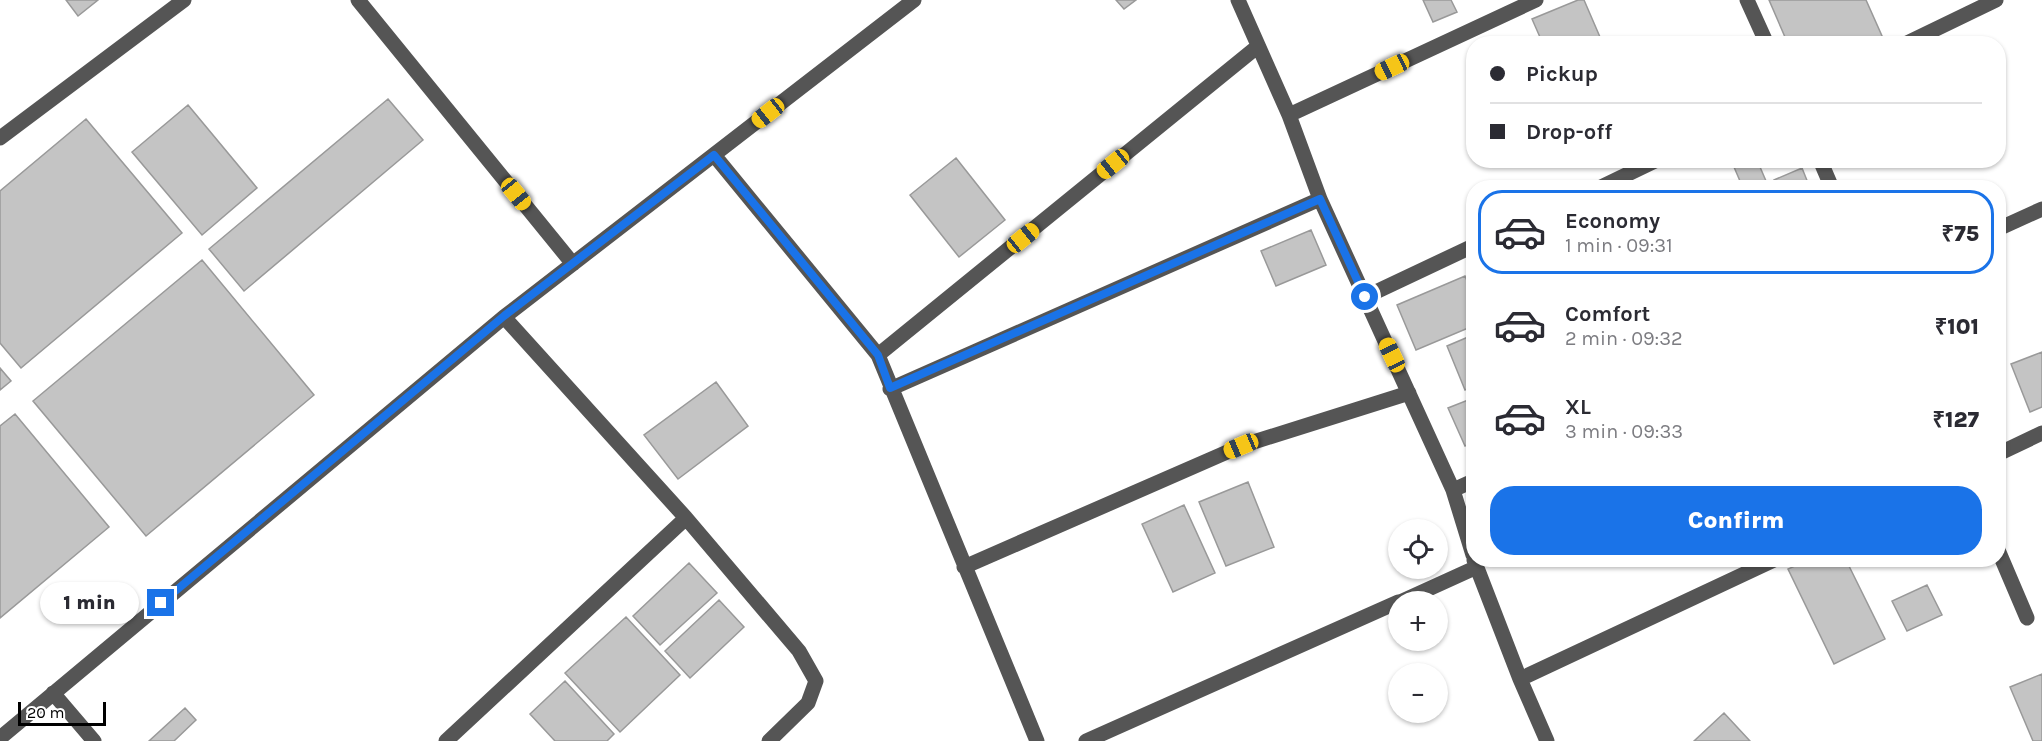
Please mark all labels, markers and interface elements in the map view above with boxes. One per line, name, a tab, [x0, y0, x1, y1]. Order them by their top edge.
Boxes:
car	[1372, 51, 1412, 83]
text: Pickup	[1526, 61, 1598, 87]
car	[748, 95, 788, 131]
text: Drop-off	[1526, 119, 1612, 145]
car	[1093, 146, 1133, 182]
car	[498, 174, 534, 214]
icon: car	[1493, 205, 1547, 259]
text: Economy	[1565, 208, 1660, 234]
car	[1003, 220, 1043, 256]
text: ₹75	[1942, 221, 1979, 247]
text: 1 min · 09:31	[1565, 234, 1673, 257]
route start	[1351, 283, 1378, 310]
icon: car	[1493, 298, 1547, 352]
text: Comfort	[1565, 301, 1650, 327]
text: ₹101	[1935, 314, 1979, 340]
text: 2 min · 09:32	[1565, 327, 1683, 350]
car	[1376, 335, 1408, 375]
icon: car	[1493, 391, 1547, 445]
text: XL	[1565, 394, 1591, 420]
text: ₹127	[1932, 407, 1979, 433]
text: 3 min · 09:33	[1565, 420, 1683, 443]
car	[1221, 431, 1261, 461]
button: Confirm	[1490, 486, 1982, 555]
map controls	[1388, 519, 1448, 723]
button: locate	[1388, 519, 1448, 579]
callout: 1 min	[41, 582, 140, 624]
route end	[147, 589, 174, 616]
text: 1 min	[63, 591, 116, 614]
button: +	[1388, 591, 1448, 651]
button: −	[1388, 663, 1448, 723]
scale bar	[18, 699, 106, 726]
text: 20 m	[27, 703, 65, 722]

